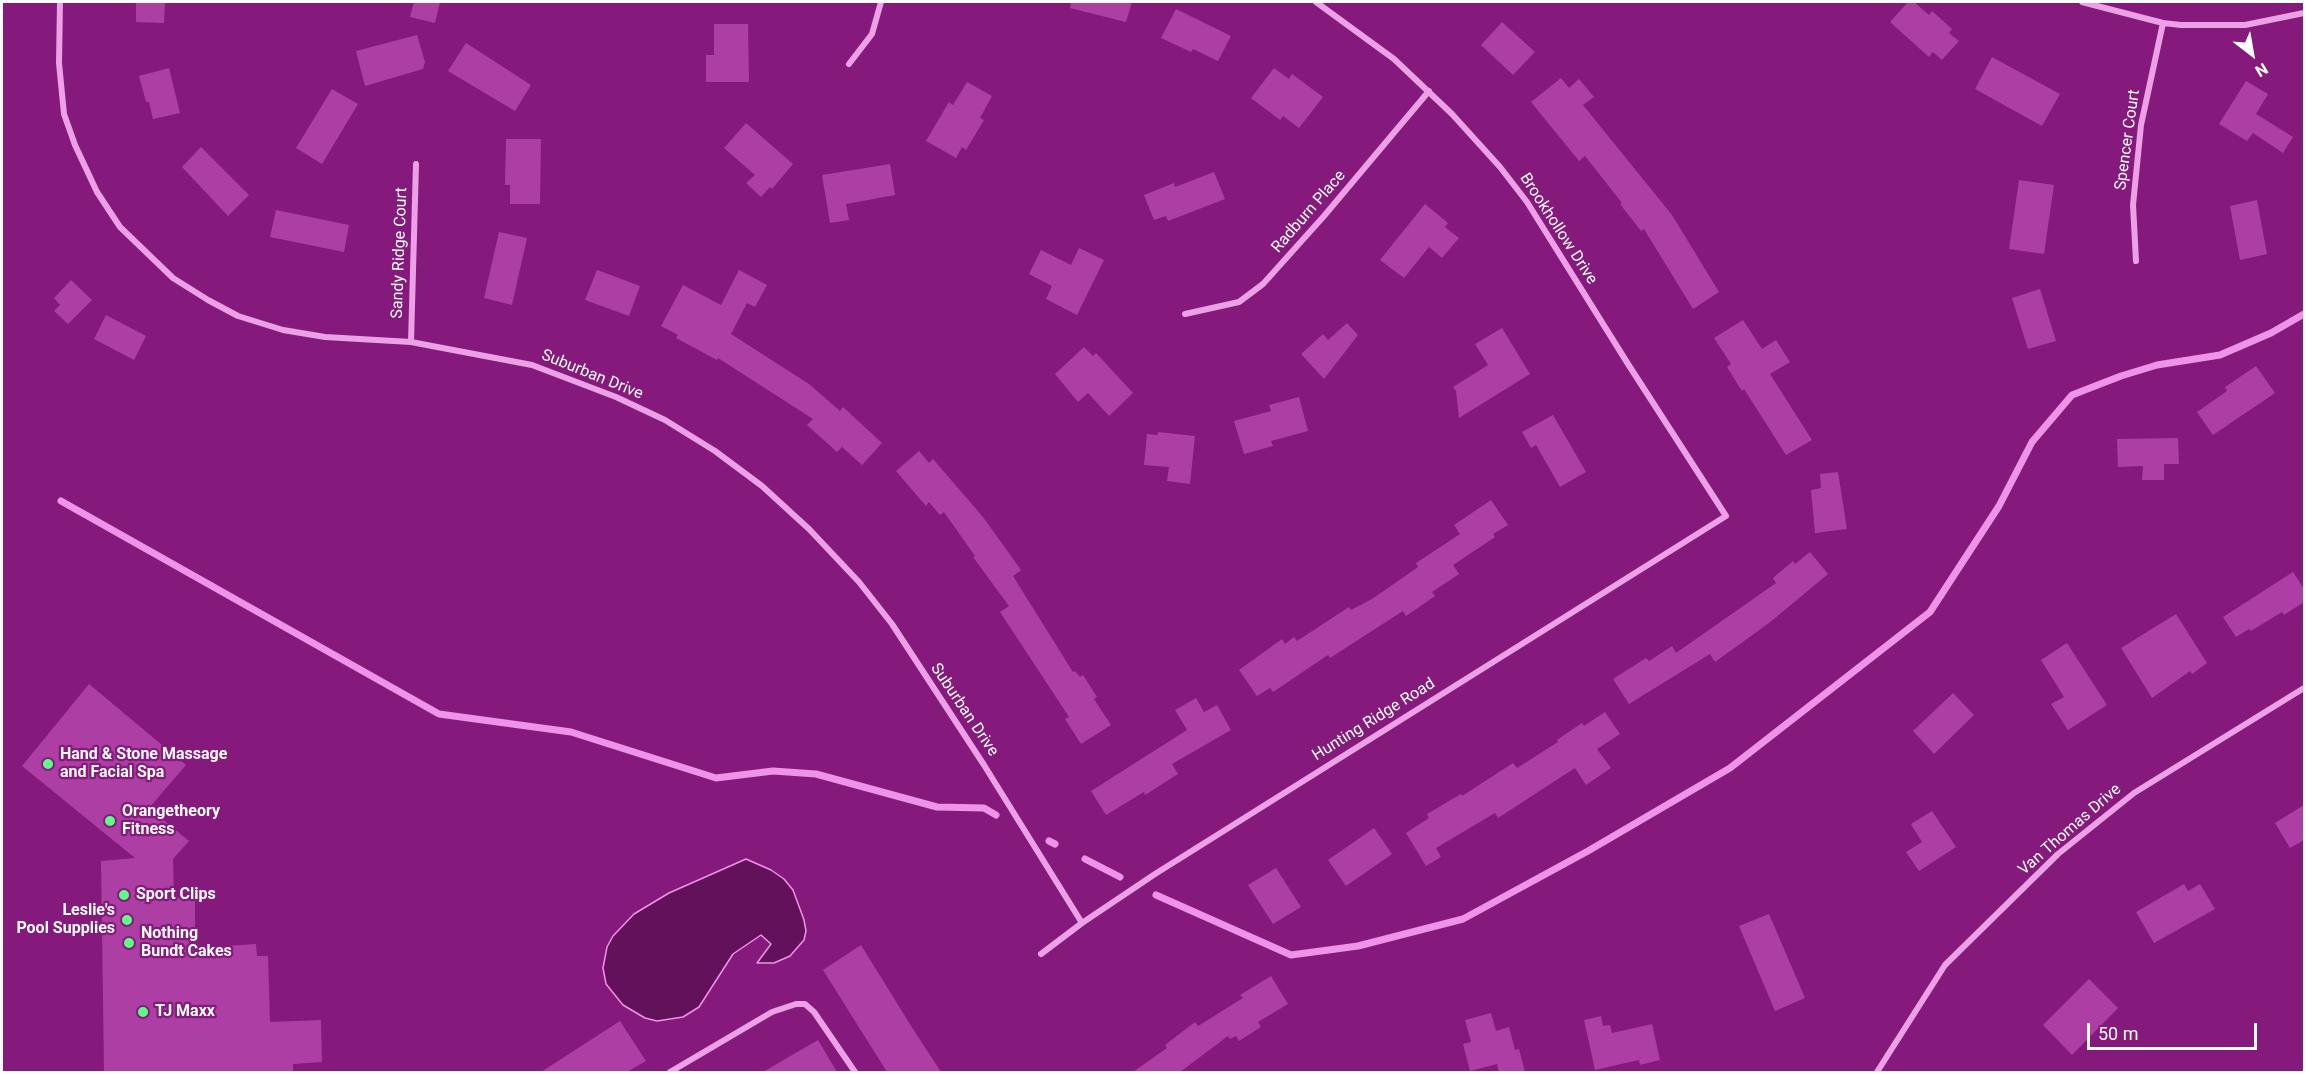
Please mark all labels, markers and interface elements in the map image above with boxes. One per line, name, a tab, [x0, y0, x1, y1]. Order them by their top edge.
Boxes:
north arrow	[2222, 24, 2282, 84]
text: N	[2252, 59, 2271, 81]
street label: Spencer Court	[2111, 88, 2145, 192]
street label: Radburn Place	[1268, 167, 1350, 257]
street label: Brookhollow Drive	[1515, 170, 1601, 288]
street label: Sandy Ridge Court	[388, 187, 412, 319]
street label: Suburban Drive	[538, 346, 646, 404]
street label: Suburban Drive	[926, 660, 1002, 760]
street label: Hunting Ridge Road	[1309, 675, 1439, 765]
place label: Hand & Stone Massage and Facial Spa	[60, 745, 227, 783]
marker: Hand & Stone Massage and Facial Spa	[41, 757, 55, 771]
street label: Van Thomas Drive	[2015, 780, 2125, 880]
place label: Orangetheory Fitness	[122, 802, 220, 840]
marker: Orangetheory Fitness	[103, 814, 117, 828]
place label: Sport Clips	[136, 885, 216, 905]
marker: Sport Clips	[117, 888, 131, 902]
place label: Leslie's Pool Supplies	[16, 901, 115, 939]
marker: Leslie's Pool Supplies	[120, 913, 134, 927]
place label: Nothing Bundt Cakes	[141, 924, 232, 962]
marker: Nothing Bundt Cakes	[122, 936, 136, 950]
place label: TJ Maxx	[155, 1002, 215, 1022]
marker: TJ Maxx	[136, 1005, 150, 1019]
scale bar	[2090, 1011, 2260, 1049]
text: 50 m	[2098, 1023, 2138, 1044]

